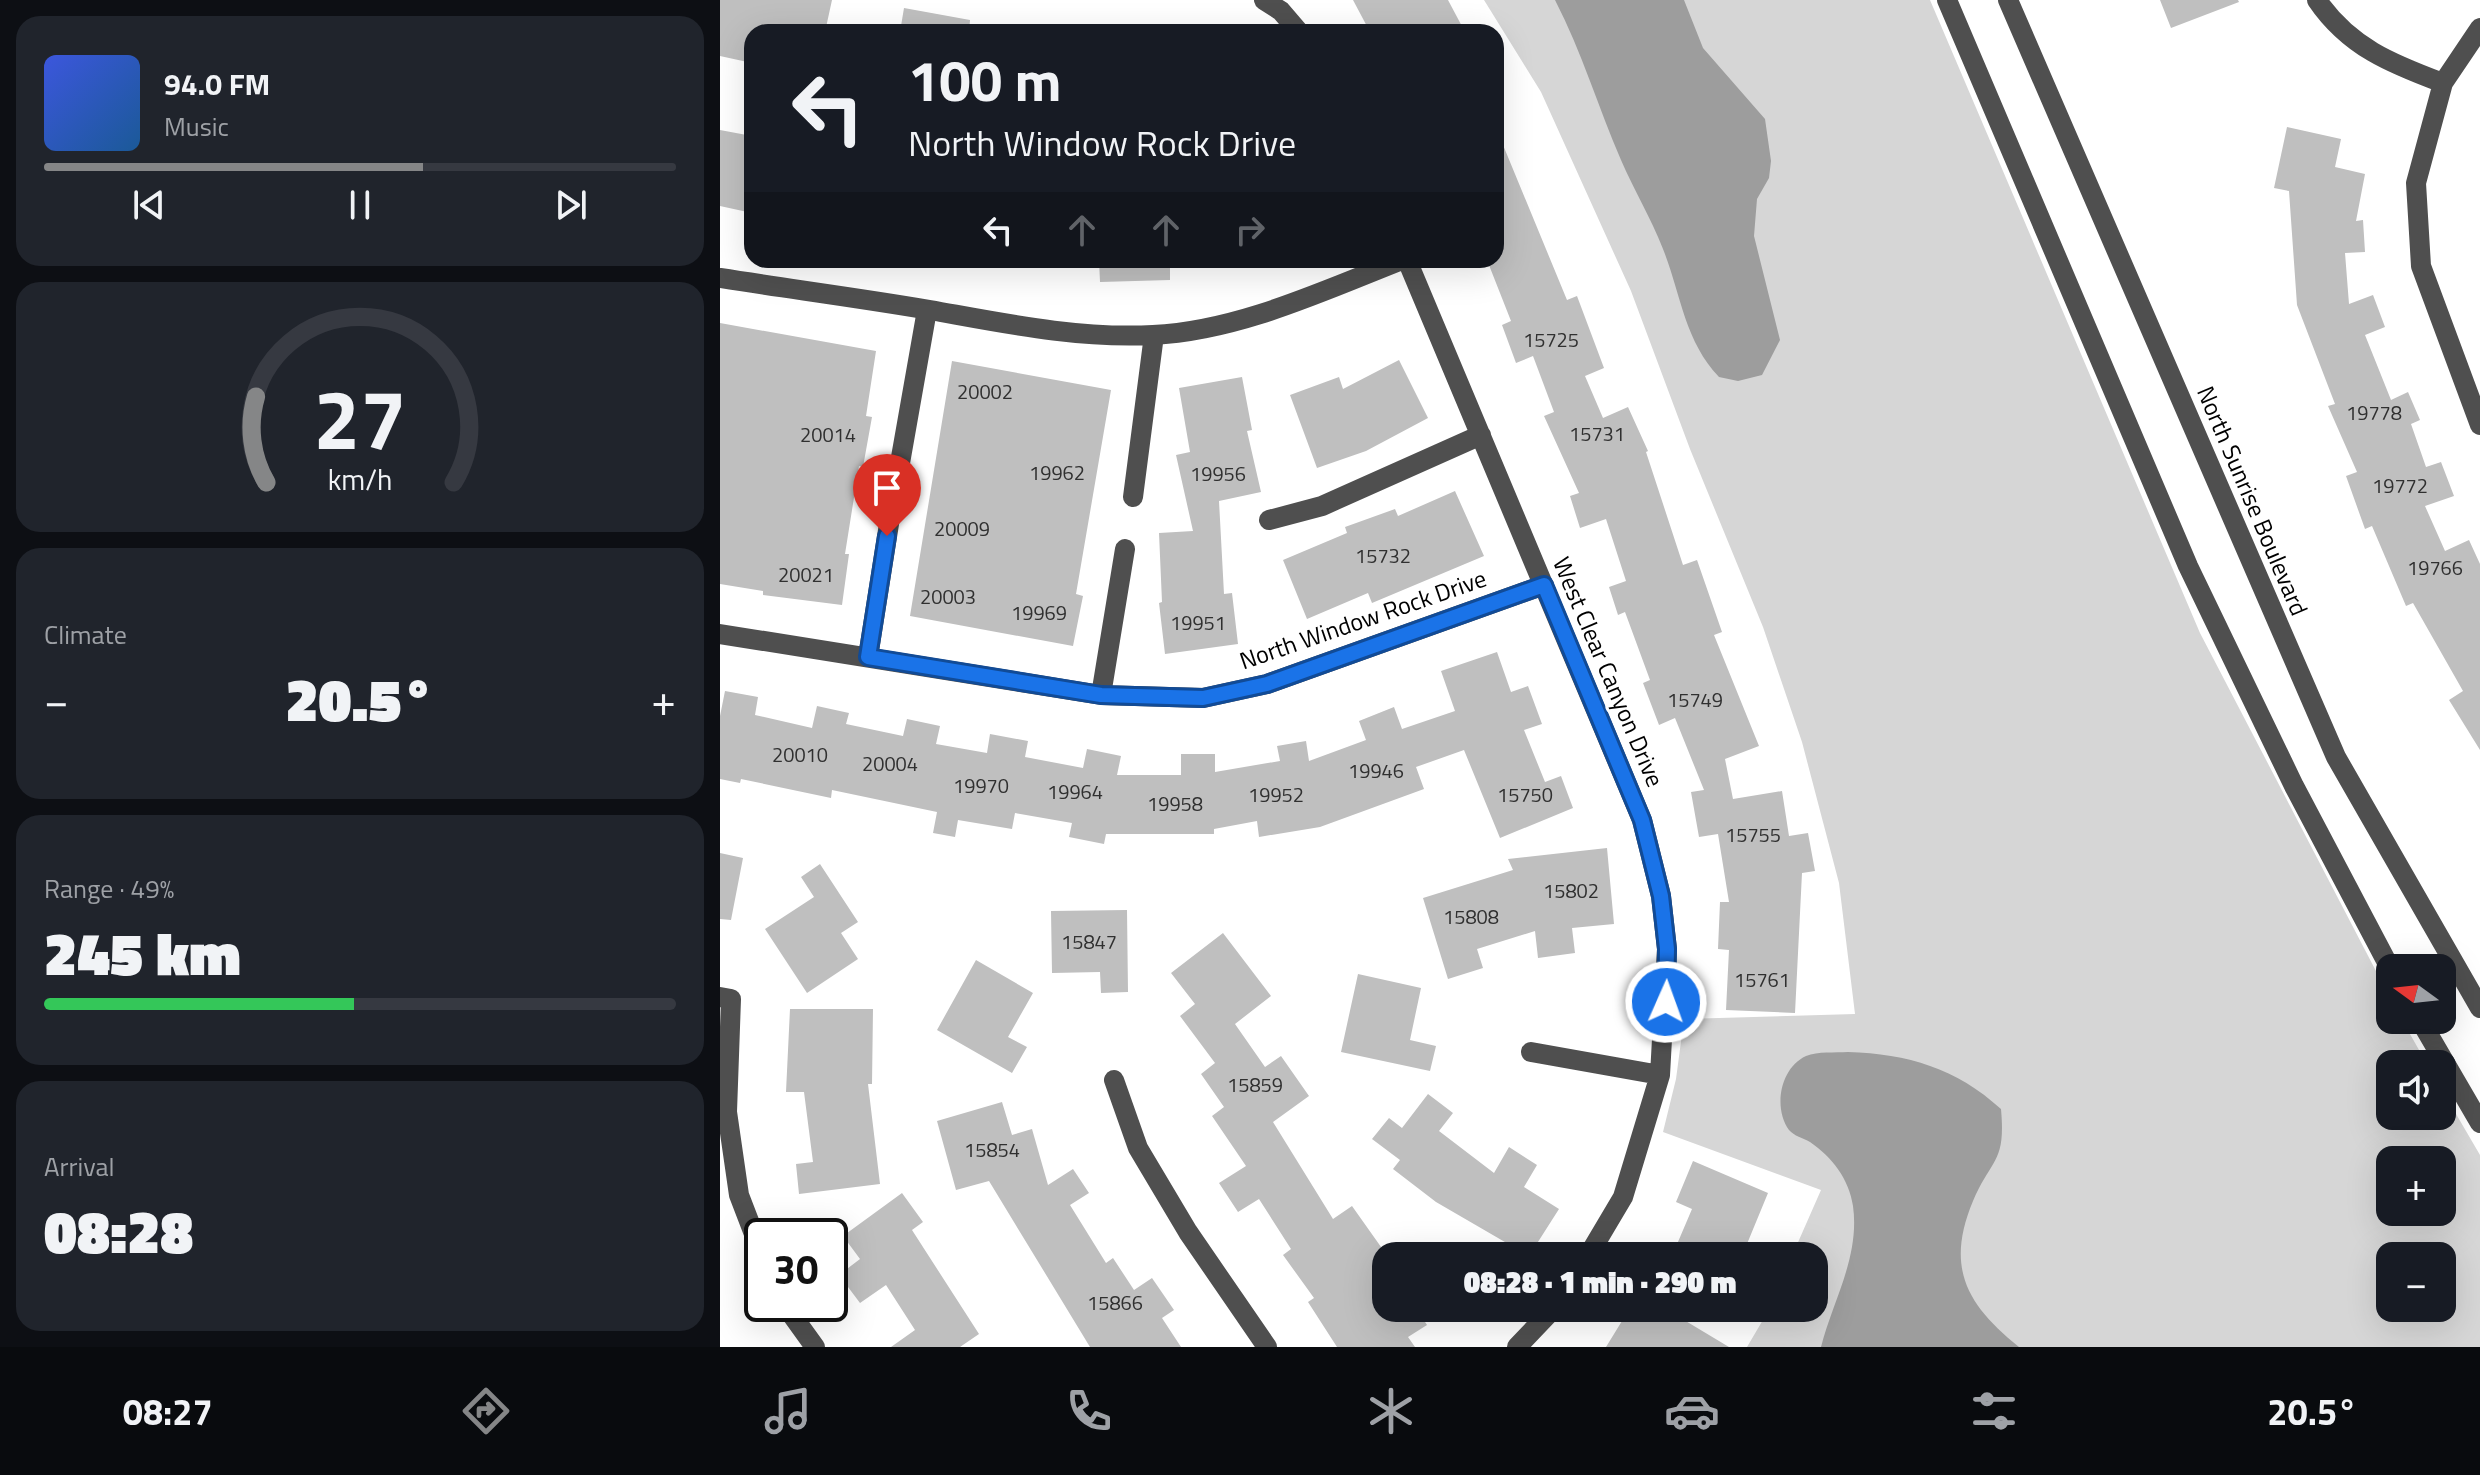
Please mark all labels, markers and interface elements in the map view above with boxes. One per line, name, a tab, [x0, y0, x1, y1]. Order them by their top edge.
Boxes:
text: 100 m	[908, 38, 1061, 123]
icon: left	[776, 56, 880, 160]
text: 94.0 FM	[164, 61, 270, 107]
text: Music	[164, 107, 229, 146]
text: North Window Rock Drive	[908, 115, 1296, 170]
icon: previous	[127, 183, 171, 227]
icon: pause	[338, 183, 382, 227]
icon: next	[549, 183, 593, 227]
icon: left	[976, 208, 1020, 252]
icon: ahead	[1060, 208, 1104, 252]
icon: ahead	[1144, 208, 1188, 252]
icon: right	[1228, 208, 1272, 252]
house number: 15725	[1523, 324, 1579, 355]
text: 27	[313, 355, 407, 481]
house number: 20002	[957, 376, 1013, 407]
street label: North Sunrise Boulevard	[2188, 380, 2318, 621]
house number: 19778	[2346, 397, 2402, 428]
house number: 15731	[1569, 418, 1625, 449]
house number: 20014	[800, 419, 856, 450]
pin	[853, 454, 921, 536]
house number: 19962	[1029, 457, 1085, 488]
text: km/h	[328, 458, 392, 501]
house number: 19956	[1190, 458, 1246, 489]
icon: arrive	[865, 466, 909, 510]
house number: 19772	[2372, 470, 2428, 501]
house number: 20009	[934, 513, 990, 544]
house number: 15732	[1355, 540, 1411, 571]
street label: West Clear Canyon Drive	[1544, 551, 1674, 792]
house number: 19766	[2407, 552, 2463, 583]
house number: 20021	[778, 559, 834, 590]
street label: North Window Rock Drive	[1234, 560, 1491, 678]
house number: 20003	[920, 581, 976, 612]
house number: 19969	[1011, 597, 1067, 628]
house number: 19951	[1170, 607, 1226, 638]
text: Climate	[44, 615, 127, 654]
text: 20.5°	[286, 653, 434, 744]
text: −	[44, 666, 69, 733]
text: +	[651, 666, 676, 733]
house number: 15749	[1667, 684, 1723, 715]
house number: 20010	[772, 739, 828, 770]
house number: 20004	[862, 748, 918, 779]
house number: 19946	[1348, 755, 1404, 786]
house number: 19970	[953, 770, 1009, 801]
house number: 19964	[1047, 776, 1103, 807]
house number: 19952	[1248, 779, 1304, 810]
house number: 15750	[1497, 779, 1553, 810]
house number: 19958	[1147, 788, 1203, 819]
house number: 15755	[1725, 819, 1781, 850]
text: Range · 49%	[44, 869, 174, 908]
house number: 15802	[1543, 875, 1599, 906]
house number: 15808	[1443, 901, 1499, 932]
text: 245 km	[44, 907, 241, 998]
house number: 15847	[1061, 926, 1117, 957]
north arrow	[2376, 954, 2456, 1034]
map controls	[2376, 954, 2456, 1322]
position arrow	[1624, 960, 1708, 1044]
house number: 15761	[1734, 964, 1790, 995]
button: sound	[2376, 1050, 2456, 1130]
house number: 15859	[1227, 1069, 1283, 1100]
house number: 15854	[964, 1134, 1020, 1165]
button: +	[2376, 1146, 2456, 1226]
text: Arrival	[44, 1147, 115, 1186]
text: 08:28	[44, 1185, 193, 1276]
speed limit sign: 30	[744, 1218, 848, 1322]
button: −	[2376, 1242, 2456, 1322]
text: 08:28 · 1 min · 290 m	[1464, 1259, 1736, 1305]
house number: 15866	[1087, 1287, 1143, 1318]
icon: directions	[458, 1383, 514, 1439]
icon: music	[760, 1383, 816, 1439]
icon: phone	[1061, 1383, 1117, 1439]
icon: climate	[1363, 1383, 1419, 1439]
icon: car	[1664, 1383, 1720, 1439]
icon: filters	[1966, 1383, 2022, 1439]
text: 08:27	[123, 1384, 213, 1439]
text: 20.5°	[2267, 1384, 2357, 1439]

